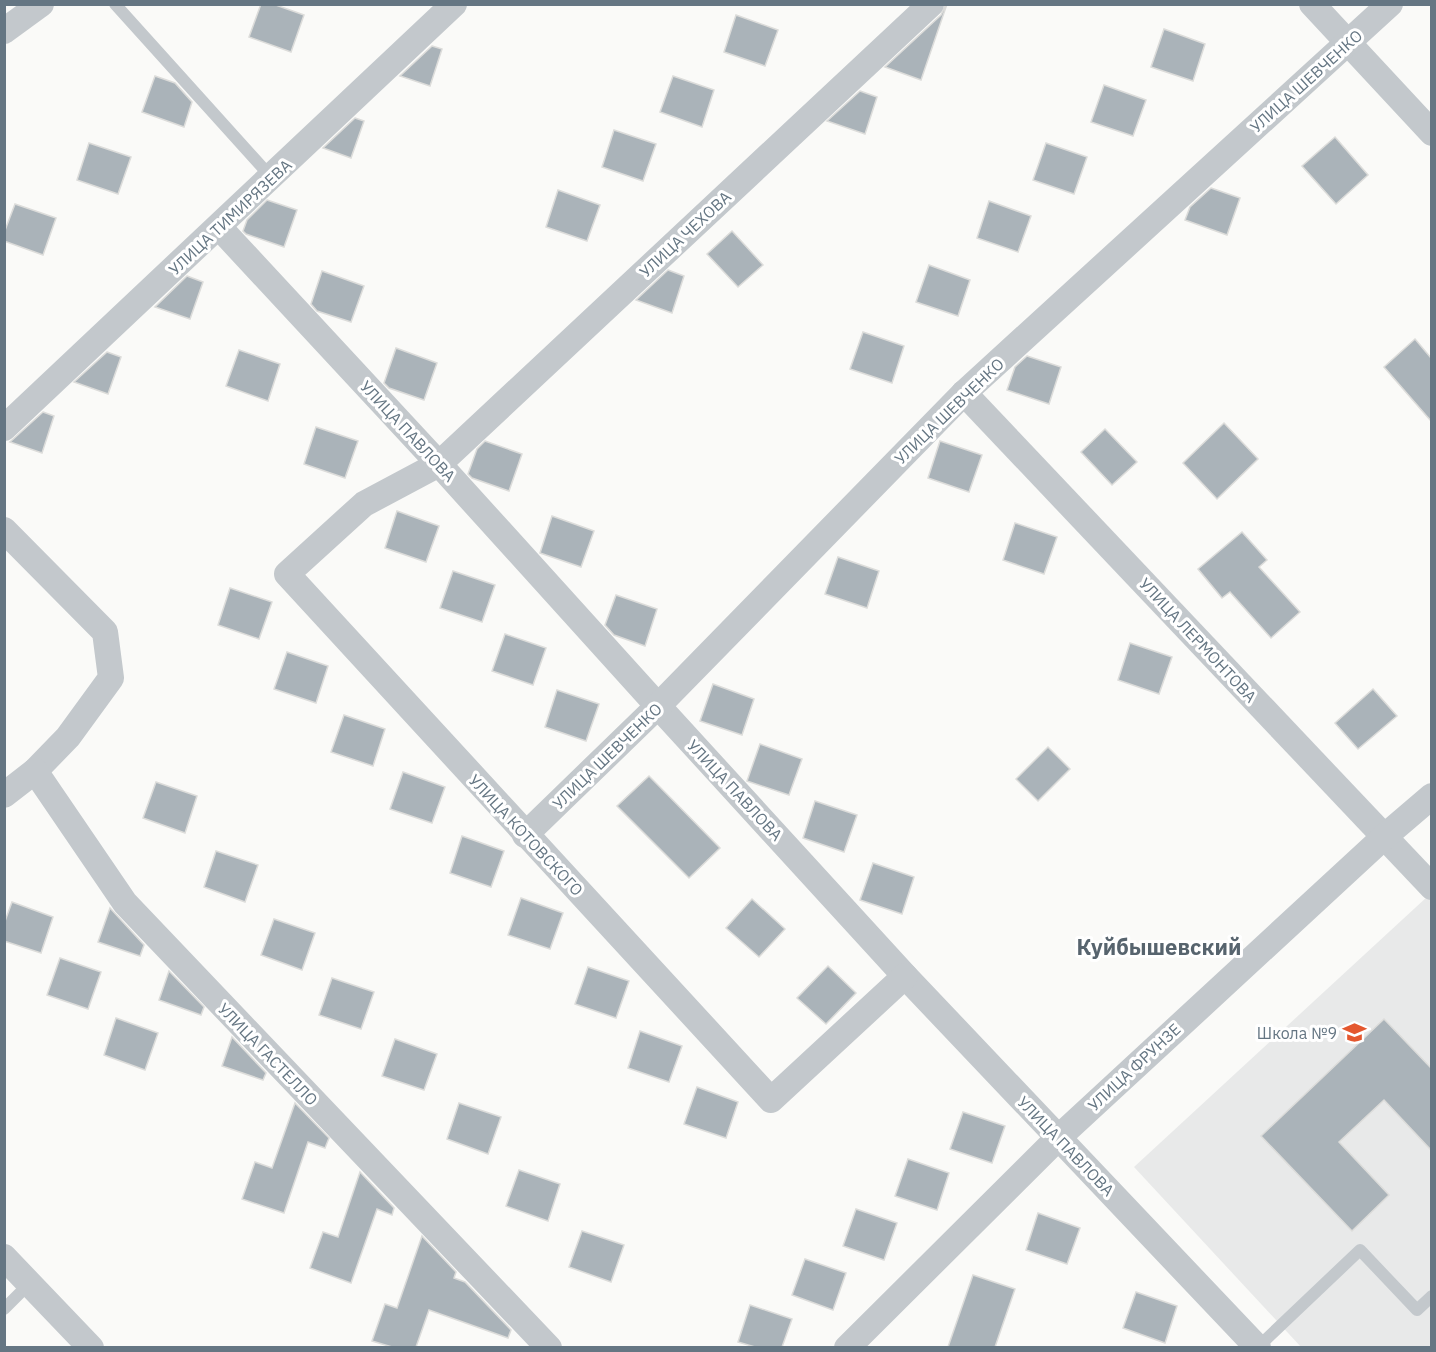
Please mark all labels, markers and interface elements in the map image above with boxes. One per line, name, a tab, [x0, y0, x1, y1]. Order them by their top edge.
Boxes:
street label: УЛИЦА ШЕВЧЕНКО	[1246, 25, 1366, 137]
street label: УЛИЦА ТИМИРЯЗЕВА	[164, 155, 296, 279]
street label: УЛИЦА ЧЕХОВА	[635, 187, 735, 281]
street label: УЛИЦА ШЕВЧЕНКО	[890, 354, 1008, 468]
street label: УЛИЦА ПАВЛОВА	[356, 376, 460, 486]
street label: УЛИЦА ЛЕРМОНТОВА	[1135, 574, 1261, 706]
street label: УЛИЦА ШЕВЧЕНКО	[548, 699, 666, 813]
street label: УЛИЦА ПАВЛОВА	[683, 735, 787, 845]
street label: УЛИЦА КОТОВСКОГО	[465, 770, 587, 900]
district label: Куйбышевский	[1077, 932, 1241, 961]
street label: УЛИЦА ГАСТЕЛЛО	[214, 999, 322, 1109]
street label: УЛИЦА ФРУНЗЕ	[1083, 1019, 1185, 1115]
school or university icon: Школа №9	[1342, 1020, 1368, 1046]
place label: Школа №9	[1257, 1023, 1337, 1043]
street label: УЛИЦА ПАВЛОВА	[1013, 1092, 1119, 1200]

